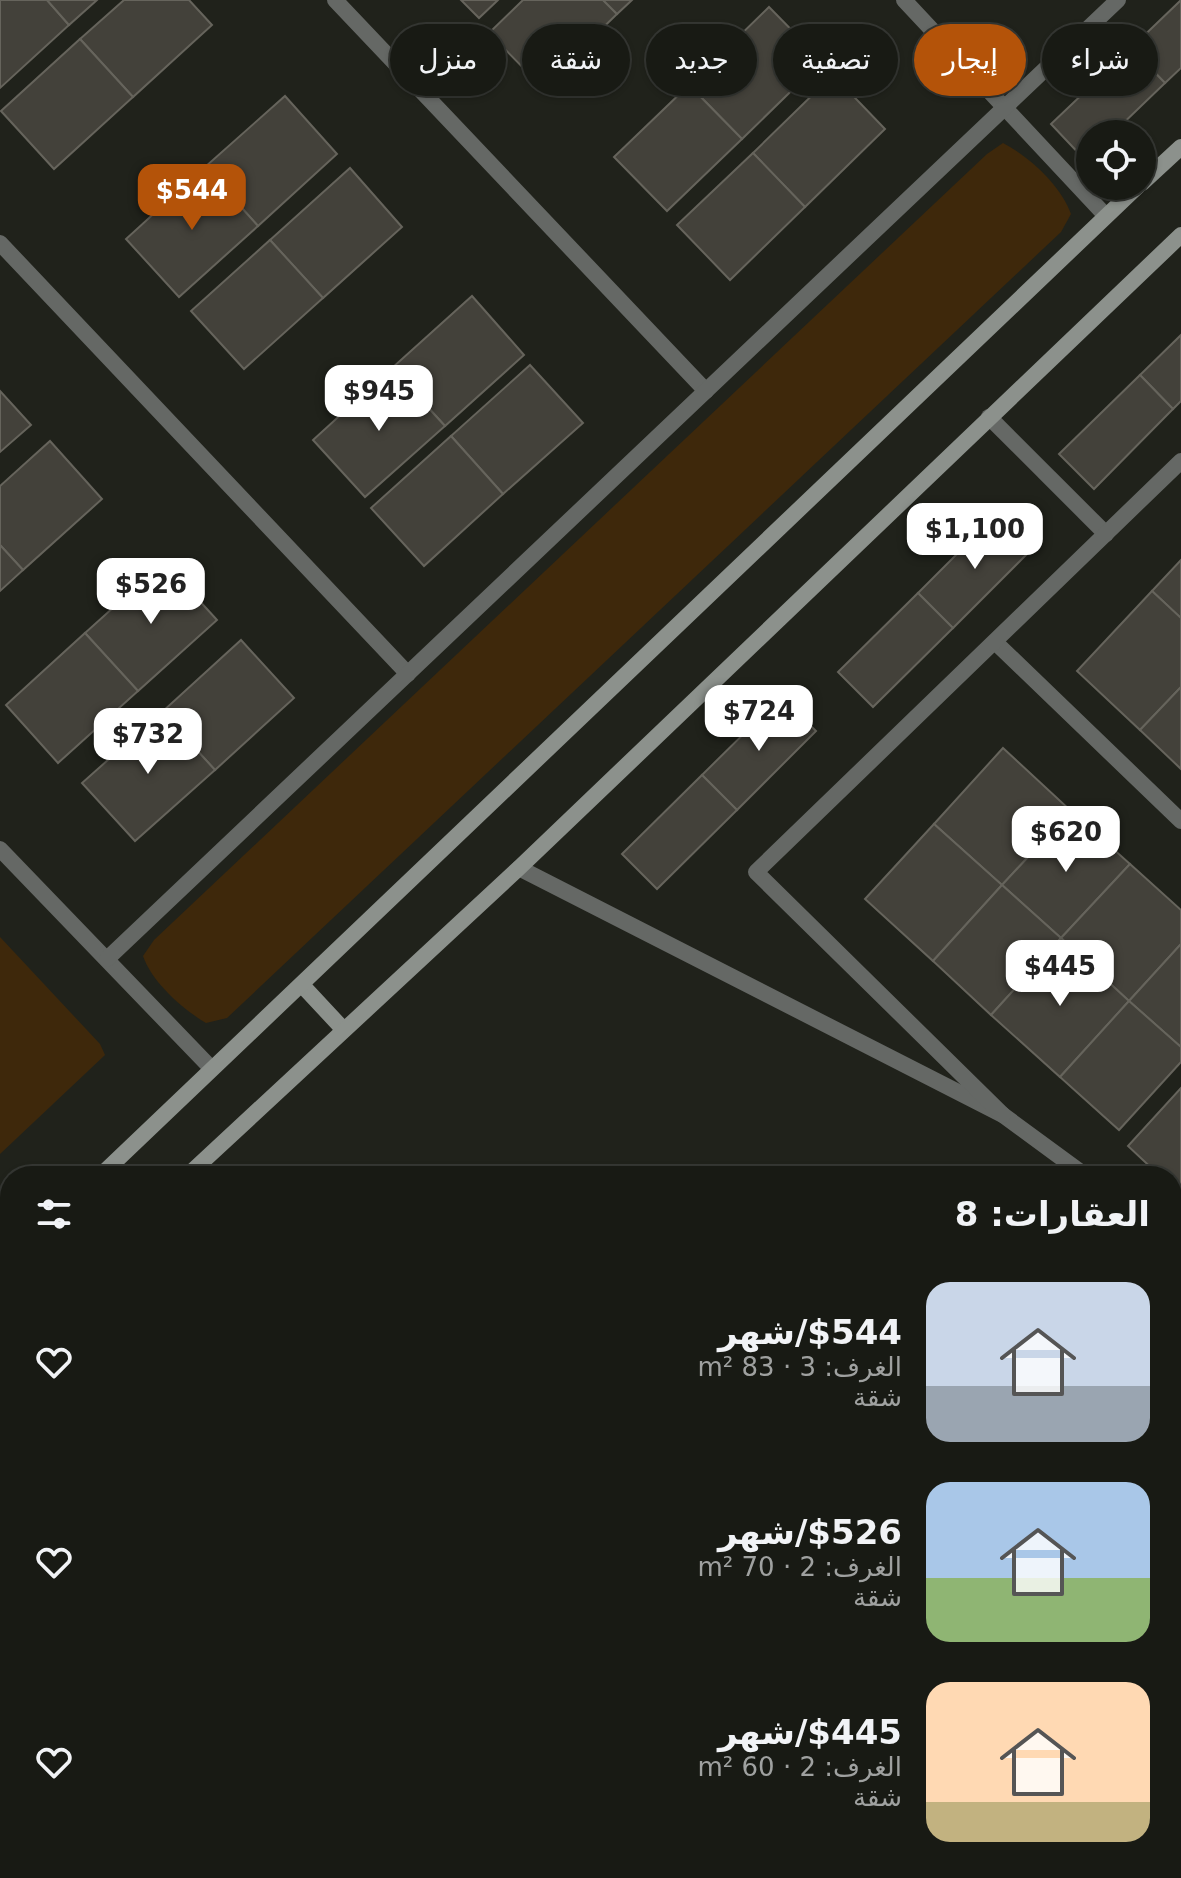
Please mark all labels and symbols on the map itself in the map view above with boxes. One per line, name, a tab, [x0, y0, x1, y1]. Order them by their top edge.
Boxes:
pin: $544	[145, 164, 239, 232]
pin: $945	[332, 365, 426, 433]
pin: $1,100	[910, 503, 1040, 571]
pin: $526	[104, 558, 198, 626]
pin: $724	[712, 685, 806, 753]
pin: $732	[101, 708, 195, 776]
pin: $620	[1019, 806, 1113, 874]
pin: $445	[1013, 940, 1107, 1008]

